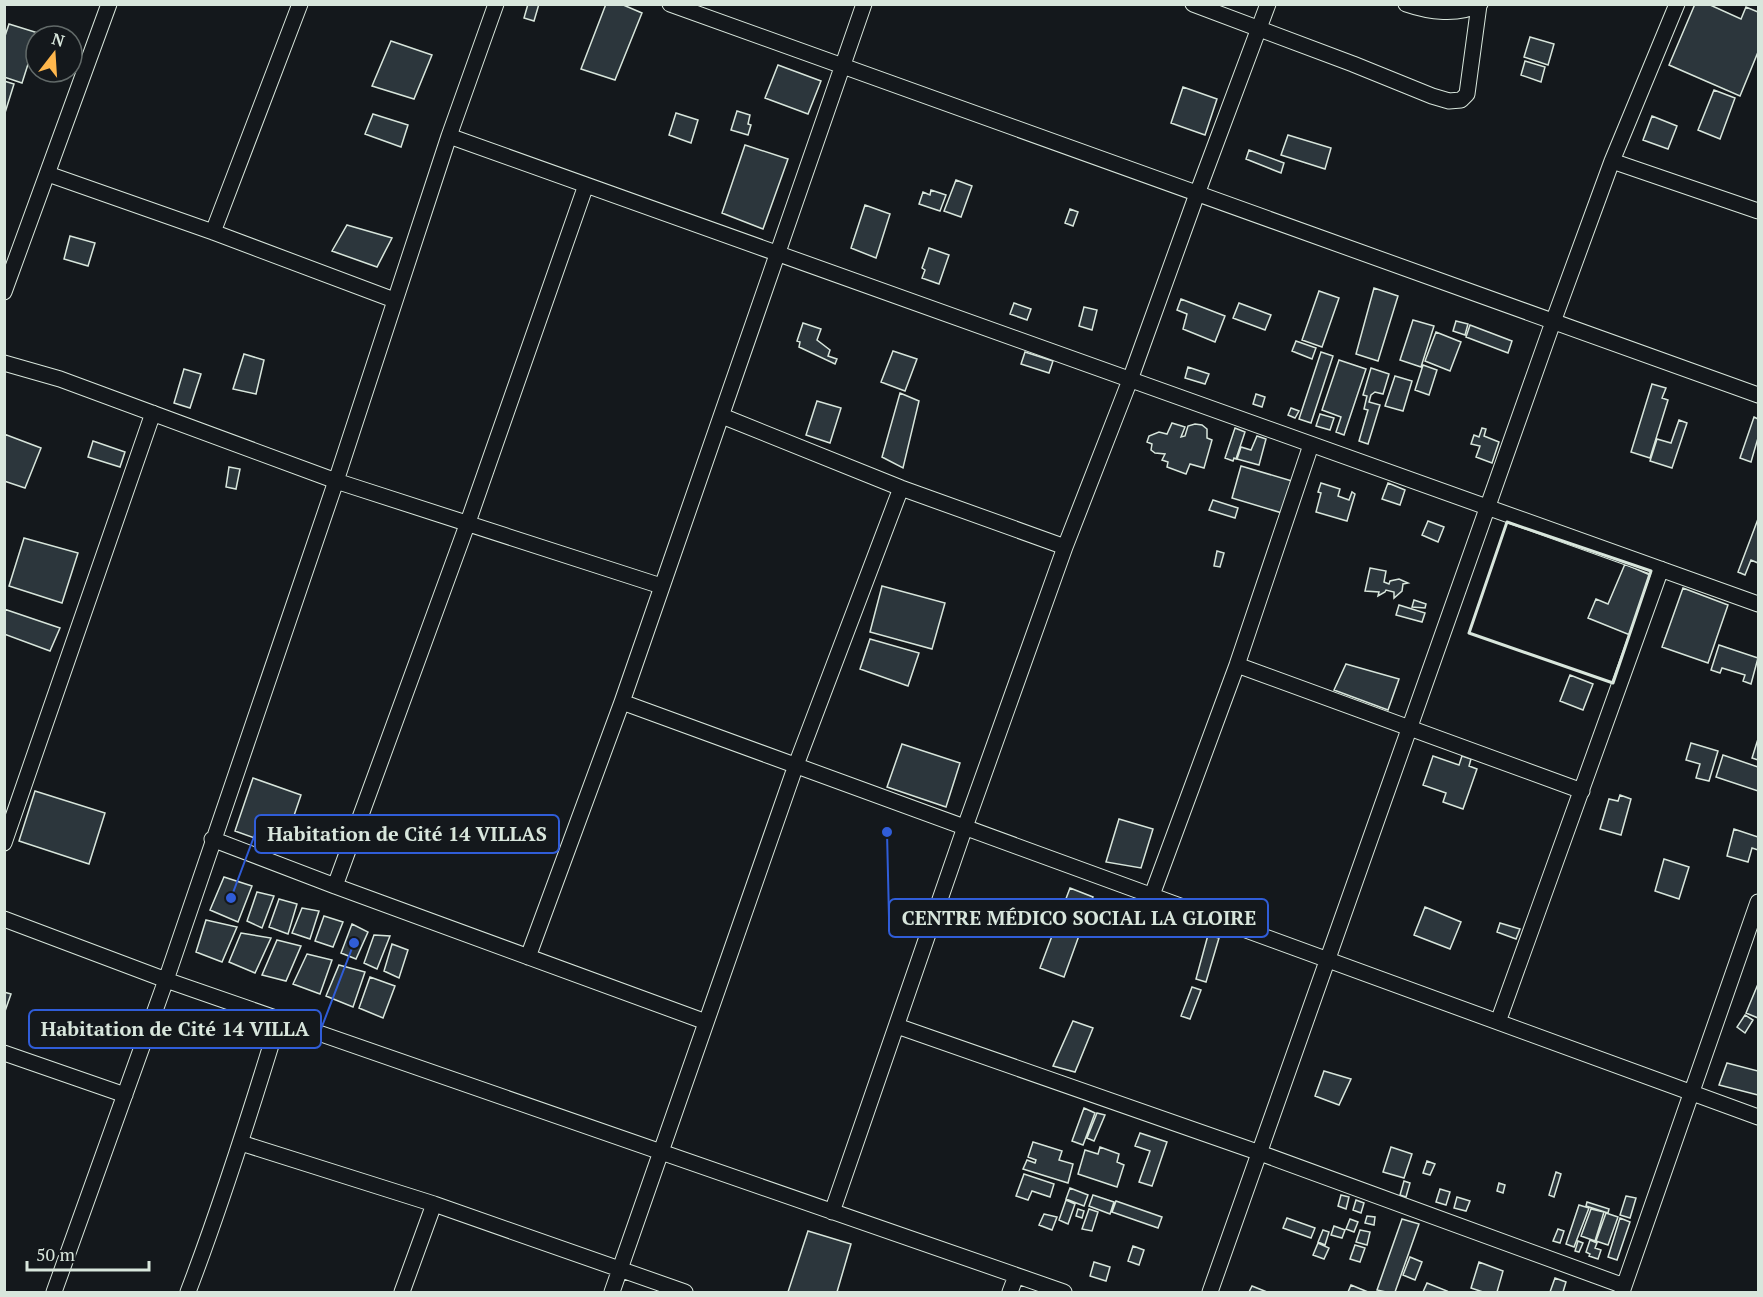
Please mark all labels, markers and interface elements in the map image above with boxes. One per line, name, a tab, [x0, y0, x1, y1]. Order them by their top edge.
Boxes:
north arrow	[24, 24, 84, 84]
text: N	[49, 27, 67, 52]
callout: Habitation de Cité 14 VILLAS	[255, 815, 559, 853]
text: Habitation de Cité 14 VILLAS	[267, 820, 547, 847]
callout: CENTRE MÉDICO SOCIAL LA GLOIRE	[889, 899, 1268, 937]
text: CENTRE MÉDICO SOCIAL LA GLOIRE	[902, 904, 1256, 931]
callout: Habitation de Cité 14 VILLA	[29, 1010, 321, 1048]
text: Habitation de Cité 14 VILLA	[41, 1015, 310, 1042]
scale bar	[27, 1234, 148, 1272]
text: 50 m	[36, 1242, 76, 1266]

